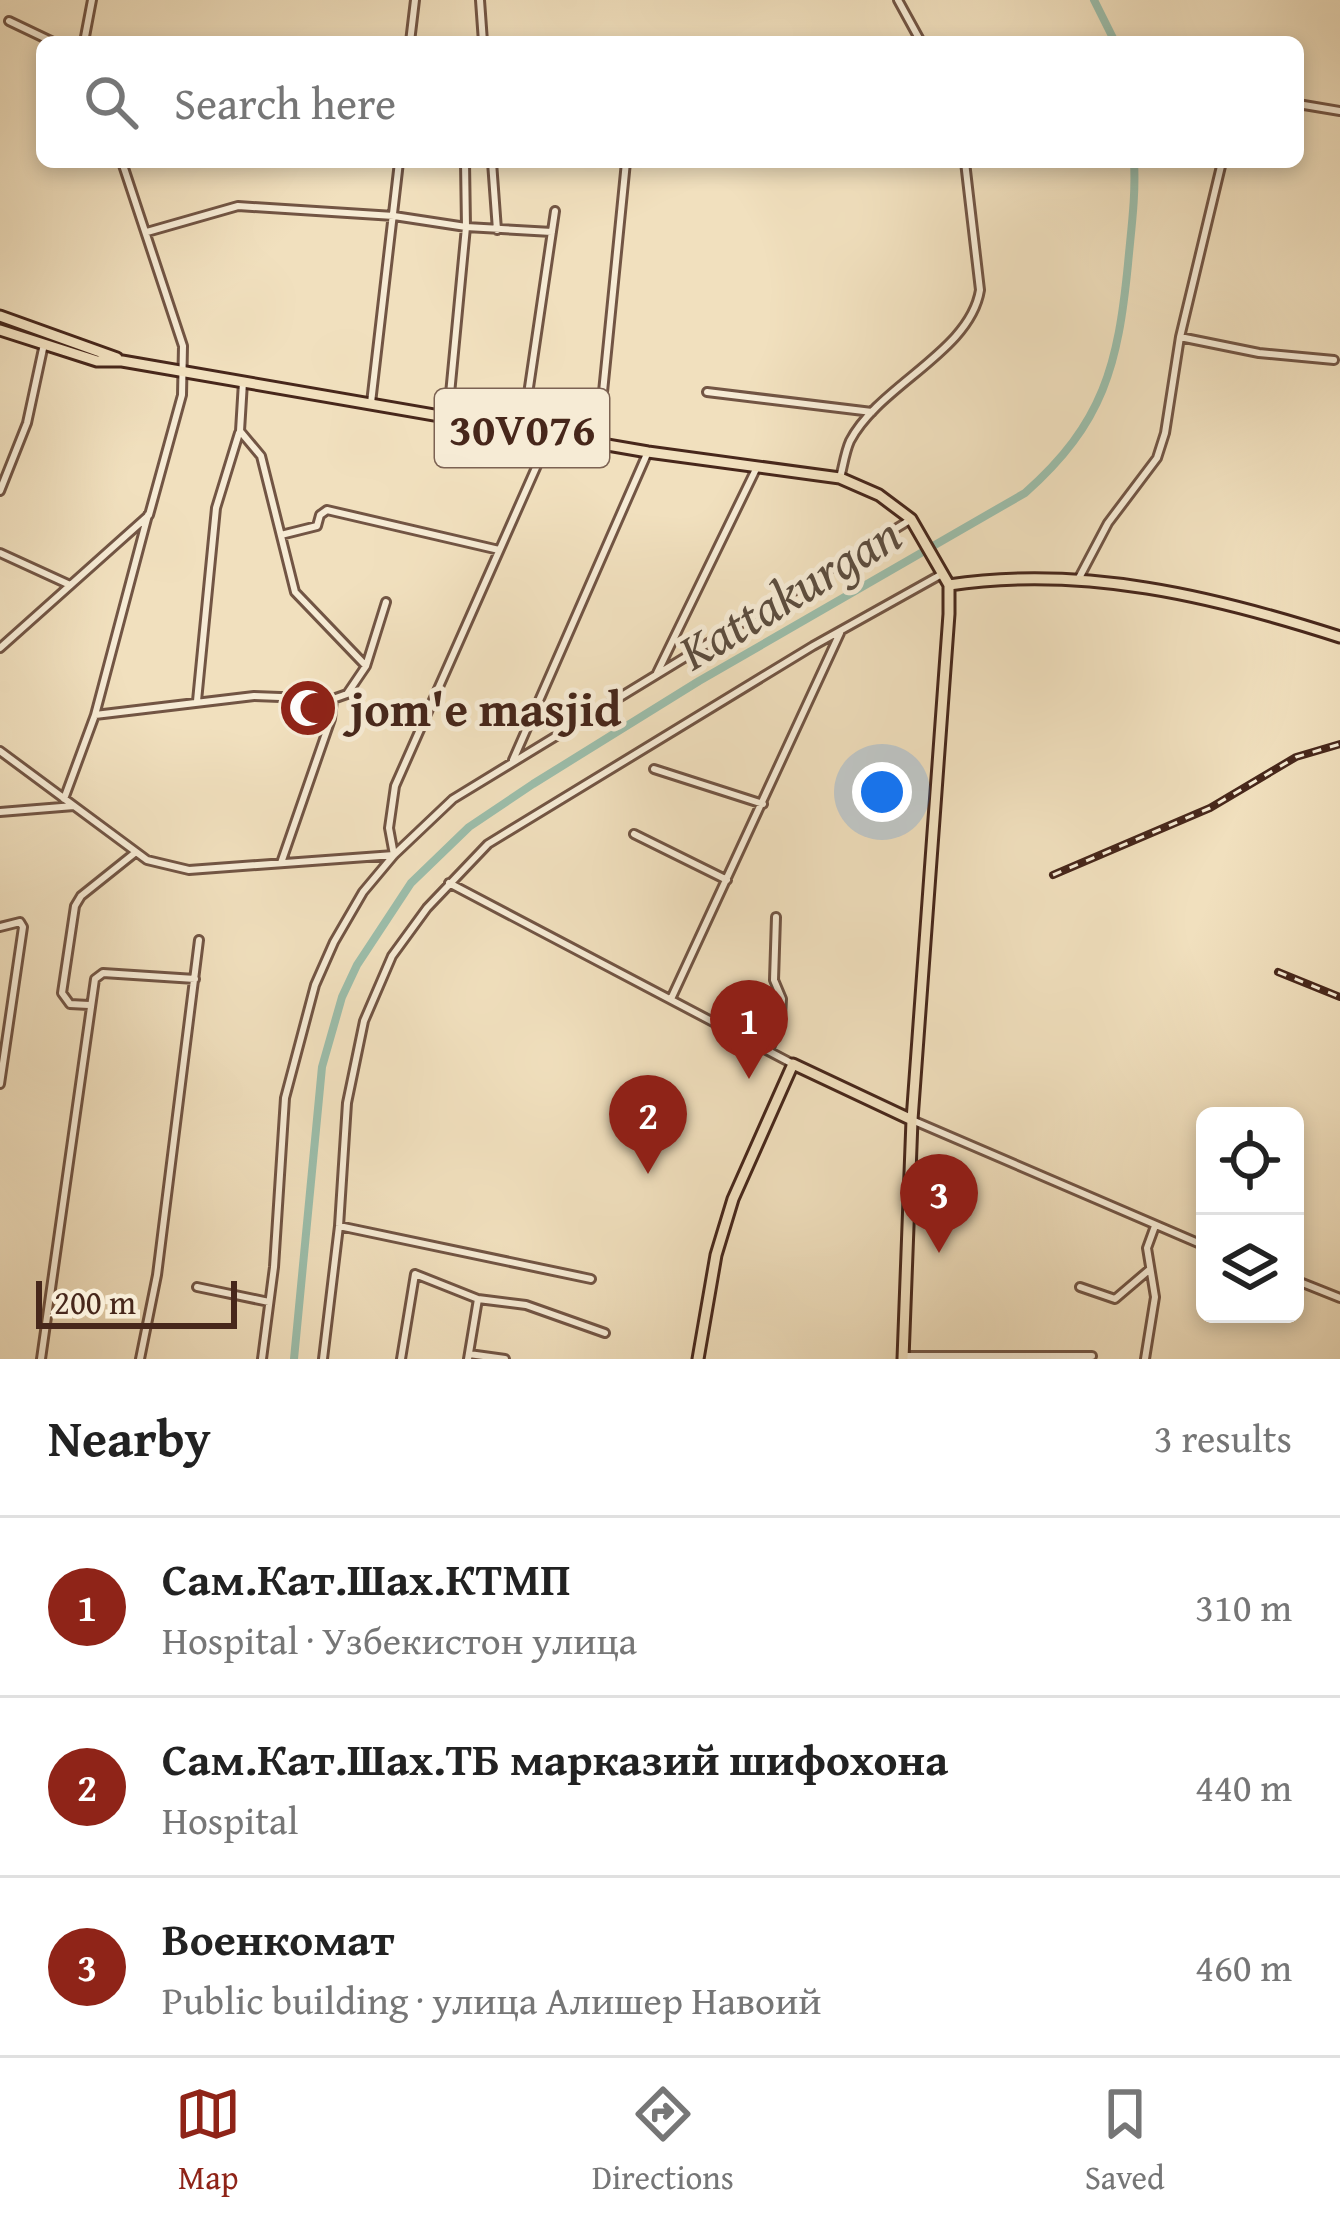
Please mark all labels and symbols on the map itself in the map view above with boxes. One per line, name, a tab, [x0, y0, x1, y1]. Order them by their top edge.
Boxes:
road number: 30V076	[435, 389, 609, 467]
water label: Kattakurgan	[663, 496, 914, 688]
place label: jom'e masjid	[342, 673, 622, 744]
mosque icon: jom'e masjid	[277, 677, 339, 739]
your location	[852, 762, 912, 822]
pin: 1	[710, 980, 788, 1079]
pin: 2	[609, 1075, 687, 1174]
pin: 3	[900, 1154, 978, 1253]
scale bar	[36, 1275, 237, 1328]

